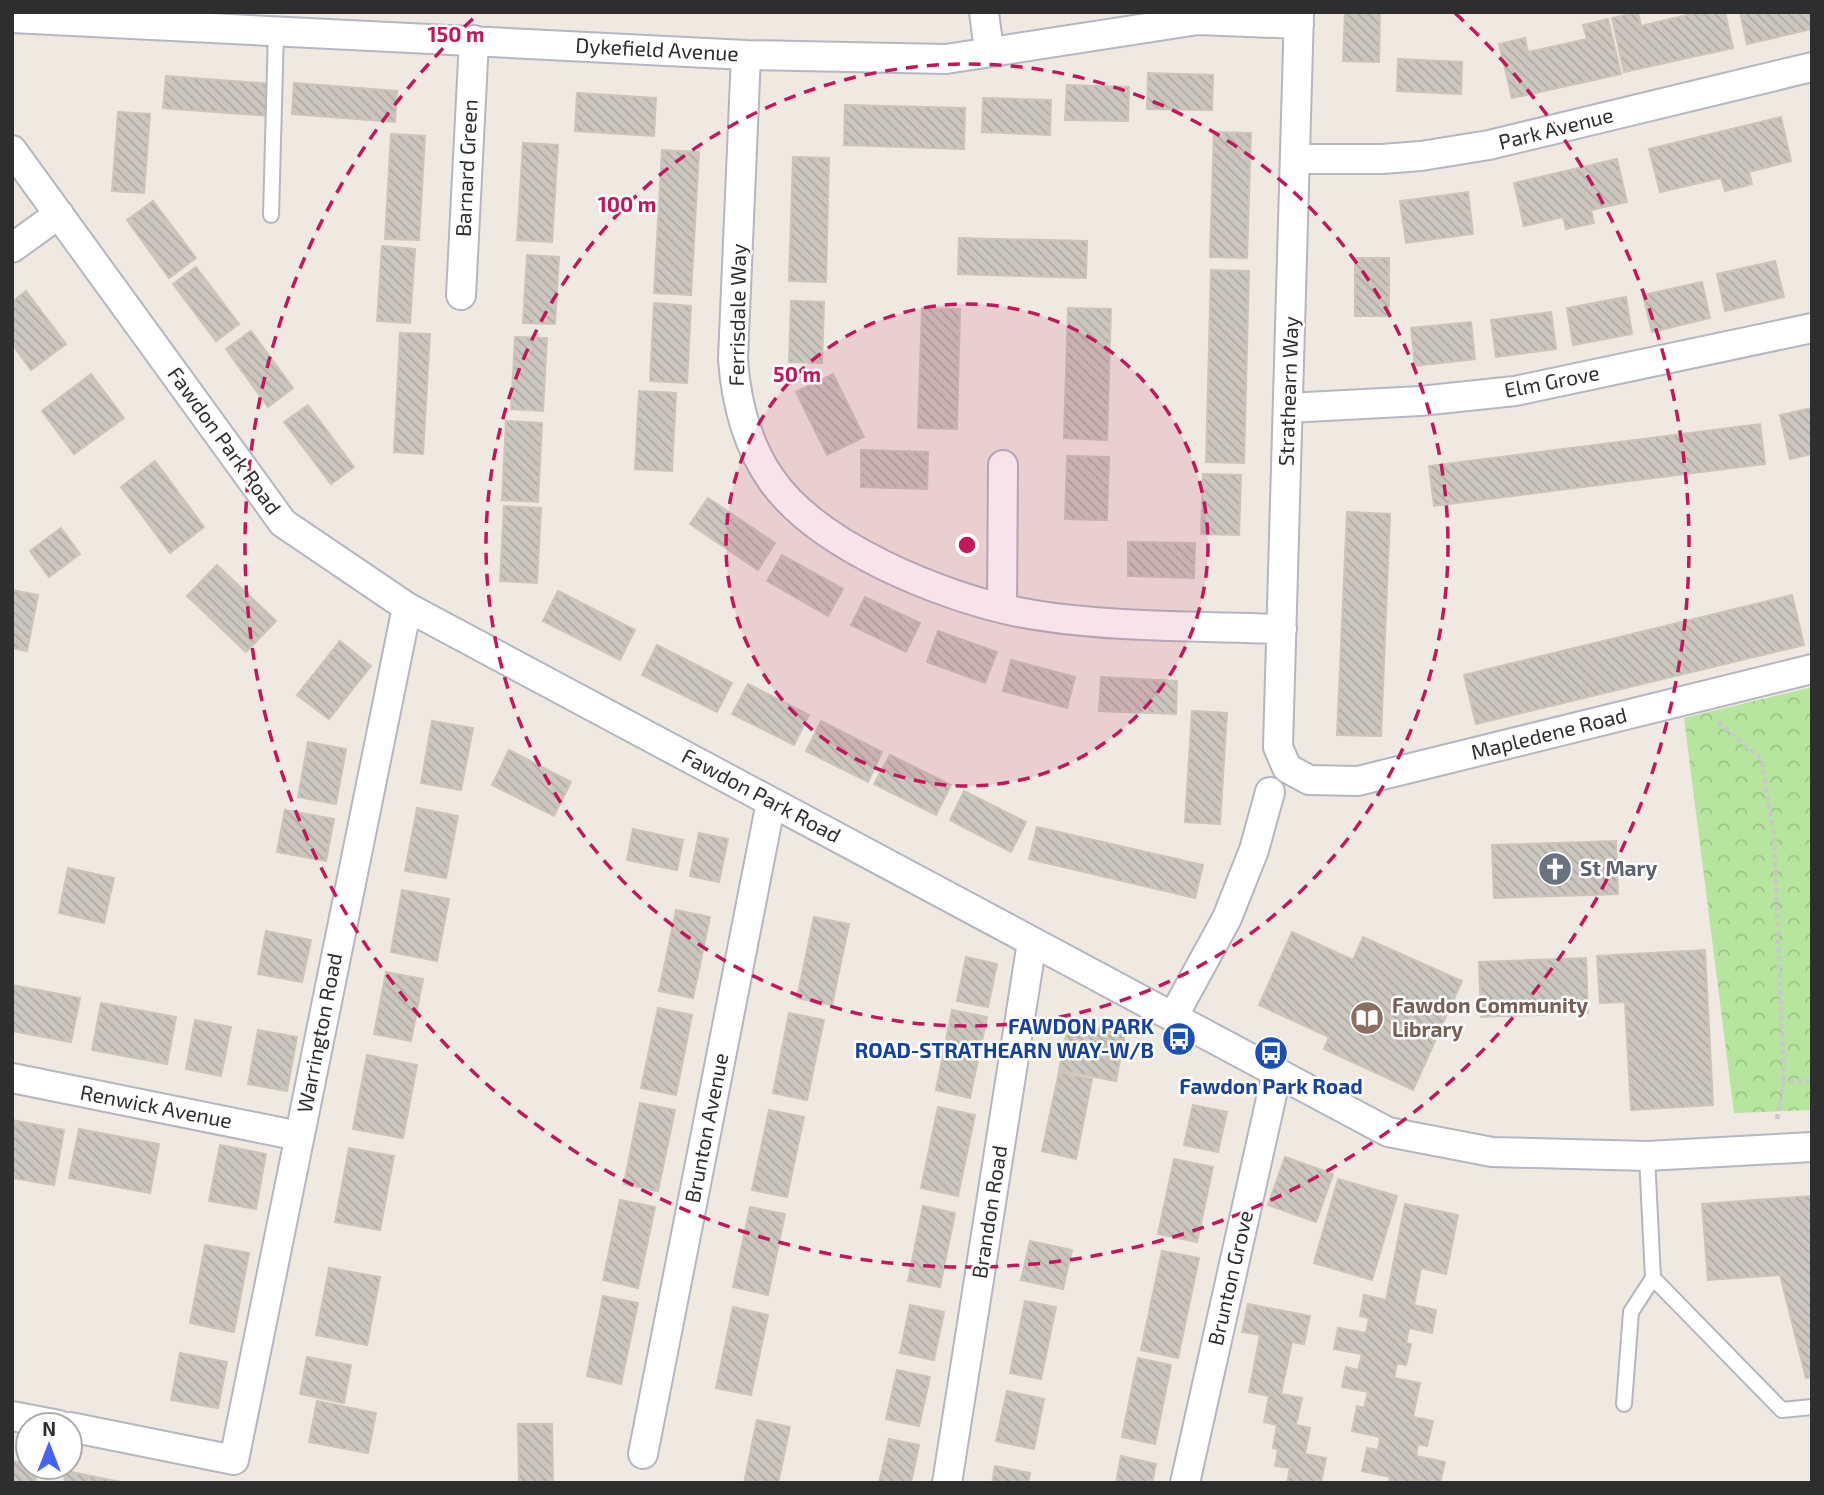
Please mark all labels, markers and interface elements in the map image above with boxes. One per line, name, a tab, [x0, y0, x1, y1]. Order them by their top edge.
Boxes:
text: 150 m	[428, 21, 484, 46]
street label: Dykefield Avenue	[575, 32, 739, 65]
street label: Barnard Green	[449, 99, 482, 237]
street label: Park Avenue	[1496, 101, 1616, 154]
text: 100 m	[598, 191, 656, 216]
street label: Ferrisdale Way	[723, 243, 750, 387]
street label: Strathearn Way	[1272, 316, 1303, 466]
street label: Elm Grove	[1502, 359, 1601, 402]
street label: Fawdon Park Road	[163, 361, 287, 519]
text: 50 m	[773, 361, 821, 386]
centre of rings	[955, 533, 979, 557]
street label: Mapledene Road	[1468, 701, 1629, 764]
street label: Fawdon Park Road	[678, 742, 845, 847]
church icon: St Mary	[1536, 850, 1574, 888]
place label: St Mary	[1580, 855, 1658, 881]
street label: Warrington Road	[291, 951, 346, 1115]
place label: Fawdon Community Library	[1392, 992, 1588, 1042]
library icon: Fawdon Community Library	[1348, 999, 1386, 1037]
place label: FAWDON PARK ROAD-STRATHEARN WAY-W/B	[855, 1013, 1155, 1062]
bus stop icon: FAWDON PARK ROAD-STRATHEARN WAY-W/B	[1160, 1020, 1198, 1058]
bus stop icon: Fawdon Park Road	[1252, 1034, 1290, 1072]
street label: Brunton Avenue	[679, 1051, 732, 1205]
place label: Fawdon Park Road	[1179, 1073, 1363, 1098]
street label: Renwick Avenue	[78, 1079, 234, 1133]
street label: Brandon Road	[966, 1143, 1011, 1280]
street label: Brunton Grove	[1202, 1208, 1257, 1348]
north arrow	[14, 1411, 84, 1481]
text: N	[42, 1417, 56, 1440]

